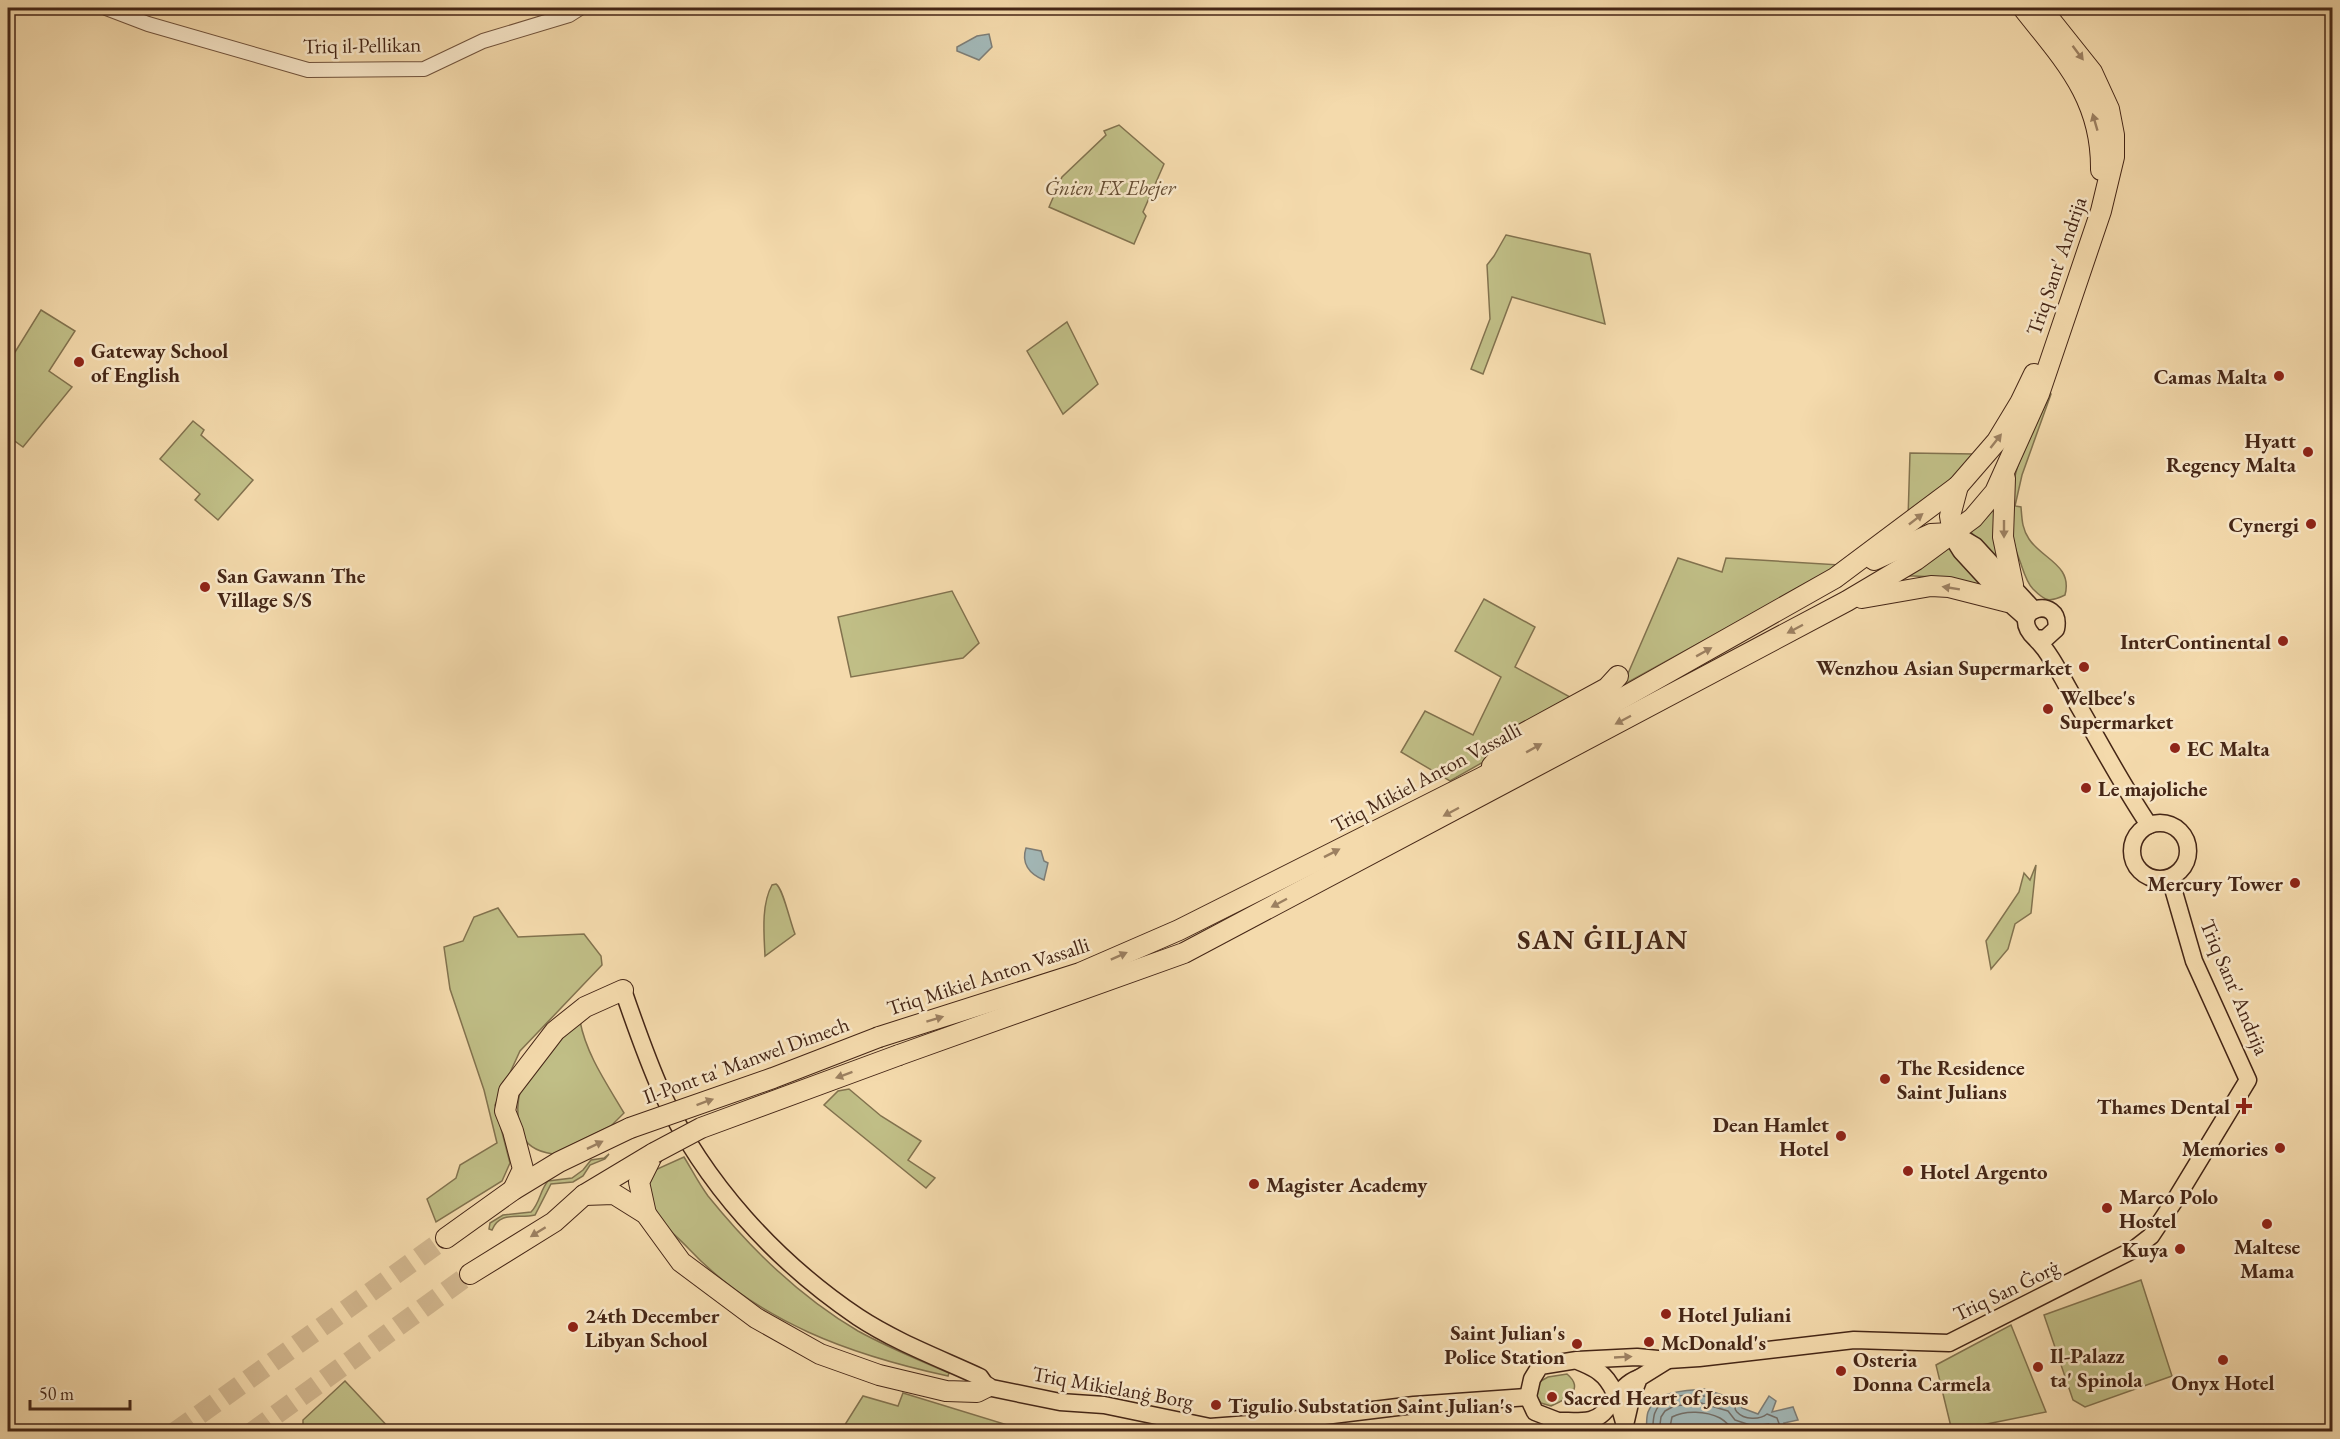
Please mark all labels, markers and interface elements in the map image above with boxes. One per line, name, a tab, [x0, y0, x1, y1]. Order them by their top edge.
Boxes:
street label: Triq il-Pellikan	[303, 30, 421, 60]
one-way arrow	[2072, 44, 2084, 60]
one-way arrow	[2090, 113, 2099, 131]
park label: Ġnien FX Ebejer	[1044, 174, 1177, 201]
street label: Triq Sant' Andrija	[2020, 192, 2093, 339]
place label: Gateway School of English	[91, 337, 228, 388]
marker: Gateway School of English	[72, 355, 86, 369]
place label: Camas Malta	[2154, 363, 2268, 390]
marker: Camas Malta	[2272, 369, 2286, 383]
place label: Hyatt Regency Malta	[2166, 427, 2297, 478]
one-way arrow	[1989, 434, 2001, 449]
marker: Hyatt Regency Malta	[2301, 445, 2315, 459]
place label: Cynergi	[2229, 511, 2299, 538]
one-way arrow	[1908, 512, 1924, 525]
marker: Cynergi	[2304, 517, 2318, 531]
one-way arrow	[1999, 519, 2009, 538]
place label: San Gawann The Village S/S	[217, 562, 366, 613]
marker: San Gawann The Village S/S	[198, 580, 212, 594]
one-way arrow	[1941, 584, 1960, 593]
one-way arrow	[1787, 624, 1804, 634]
place label: InterContinental	[2120, 628, 2271, 655]
marker: InterContinental	[2276, 634, 2290, 648]
one-way arrow	[1695, 648, 1712, 658]
place label: Wenzhou Asian Supermarket	[1816, 654, 2072, 681]
marker: Wenzhou Asian Supermarket	[2077, 660, 2091, 674]
place label: Welbee's Supermarket	[2060, 684, 2174, 735]
marker: Welbee's Supermarket	[2041, 702, 2055, 716]
street label: Triq Mikiel Anton Vassalli	[1326, 715, 1526, 839]
one-way arrow	[1614, 715, 1631, 725]
place label: EC Malta	[2187, 735, 2270, 762]
marker: EC Malta	[2168, 741, 2182, 755]
one-way arrow	[1525, 743, 1542, 753]
place label: Le majoliche	[2098, 775, 2208, 802]
marker: Le majoliche	[2079, 781, 2093, 795]
one-way arrow	[1442, 806, 1460, 816]
one-way arrow	[1324, 848, 1341, 858]
place label: Mercury Tower	[2147, 870, 2283, 897]
marker: Mercury Tower	[2288, 876, 2302, 890]
one-way arrow	[1270, 898, 1287, 908]
street label: Triq Sant' Andrija	[2194, 915, 2276, 1060]
district label: SAN ĠILJAN	[1517, 922, 1689, 957]
street label: Triq Mikiel Anton Vassalli	[883, 931, 1093, 1021]
one-way arrow	[1111, 951, 1129, 961]
street label: Il-Pont ta' Manwel Dimech	[639, 1010, 853, 1110]
one-way arrow	[926, 1014, 944, 1023]
place label: The Residence Saint Julians	[1897, 1054, 2025, 1105]
one-way arrow	[835, 1071, 853, 1080]
marker: The Residence Saint Julians	[1878, 1072, 1892, 1086]
place label: Thames Dental	[2097, 1093, 2230, 1120]
one-way arrow	[696, 1096, 714, 1106]
marker: Thames Dental	[2235, 1097, 2253, 1115]
place label: Dean Hamlet Hotel	[1713, 1111, 1829, 1162]
marker: Dean Hamlet Hotel	[1834, 1129, 1848, 1143]
place label: Memories	[2182, 1135, 2268, 1162]
one-way arrow	[586, 1140, 603, 1149]
marker: Memories	[2273, 1141, 2287, 1155]
place label: Hotel Argento	[1920, 1158, 2048, 1185]
marker: Hotel Argento	[1901, 1164, 1915, 1178]
place label: Magister Academy	[1266, 1171, 1428, 1198]
marker: Magister Academy	[1247, 1177, 1261, 1191]
place label: Marco Polo Hostel	[2119, 1183, 2219, 1234]
marker: Marco Polo Hostel	[2100, 1201, 2114, 1215]
marker: Maltese Mama	[2260, 1217, 2274, 1231]
one-way arrow	[530, 1226, 546, 1237]
place label: Maltese Mama	[2234, 1233, 2301, 1284]
place label: Kuya	[2122, 1236, 2169, 1263]
marker: Kuya	[2173, 1242, 2187, 1256]
street label: Triq San Ġorġ	[1949, 1252, 2064, 1327]
place label: Hotel Juliani	[1678, 1301, 1791, 1328]
place label: 24th December Libyan School	[585, 1302, 720, 1353]
marker: Hotel Juliani	[1659, 1307, 1673, 1321]
place label: Saint Julian's Police Station	[1444, 1319, 1565, 1370]
marker: 24th December Libyan School	[566, 1320, 580, 1334]
place label: McDonald's	[1661, 1329, 1766, 1356]
marker: McDonald's	[1642, 1335, 1656, 1349]
marker: Saint Julian's Police Station	[1570, 1337, 1584, 1351]
place label: Il-Palazz ta' Spinola	[2050, 1342, 2143, 1393]
place label: Osteria Donna Carmela	[1853, 1346, 1992, 1397]
one-way arrow	[1613, 1353, 1632, 1362]
marker: Onyx Hotel	[2216, 1353, 2230, 1367]
street label: Triq Mikielanġ Borg	[1030, 1360, 1197, 1415]
marker: Il-Palazz ta' Spinola	[2031, 1360, 2045, 1374]
marker: Osteria Donna Carmela	[1834, 1364, 1848, 1378]
place label: Onyx Hotel	[2172, 1369, 2274, 1396]
scale bar	[30, 1373, 130, 1411]
text: 50 m	[39, 1382, 74, 1405]
place label: Sacred Heart of Jesus	[1564, 1384, 1748, 1411]
marker: Sacred Heart of Jesus	[1545, 1390, 1559, 1404]
place label: Tigulio Substation Saint Julian's	[1228, 1392, 1512, 1419]
marker: Tigulio Substation Saint Julian's	[1209, 1398, 1223, 1412]

